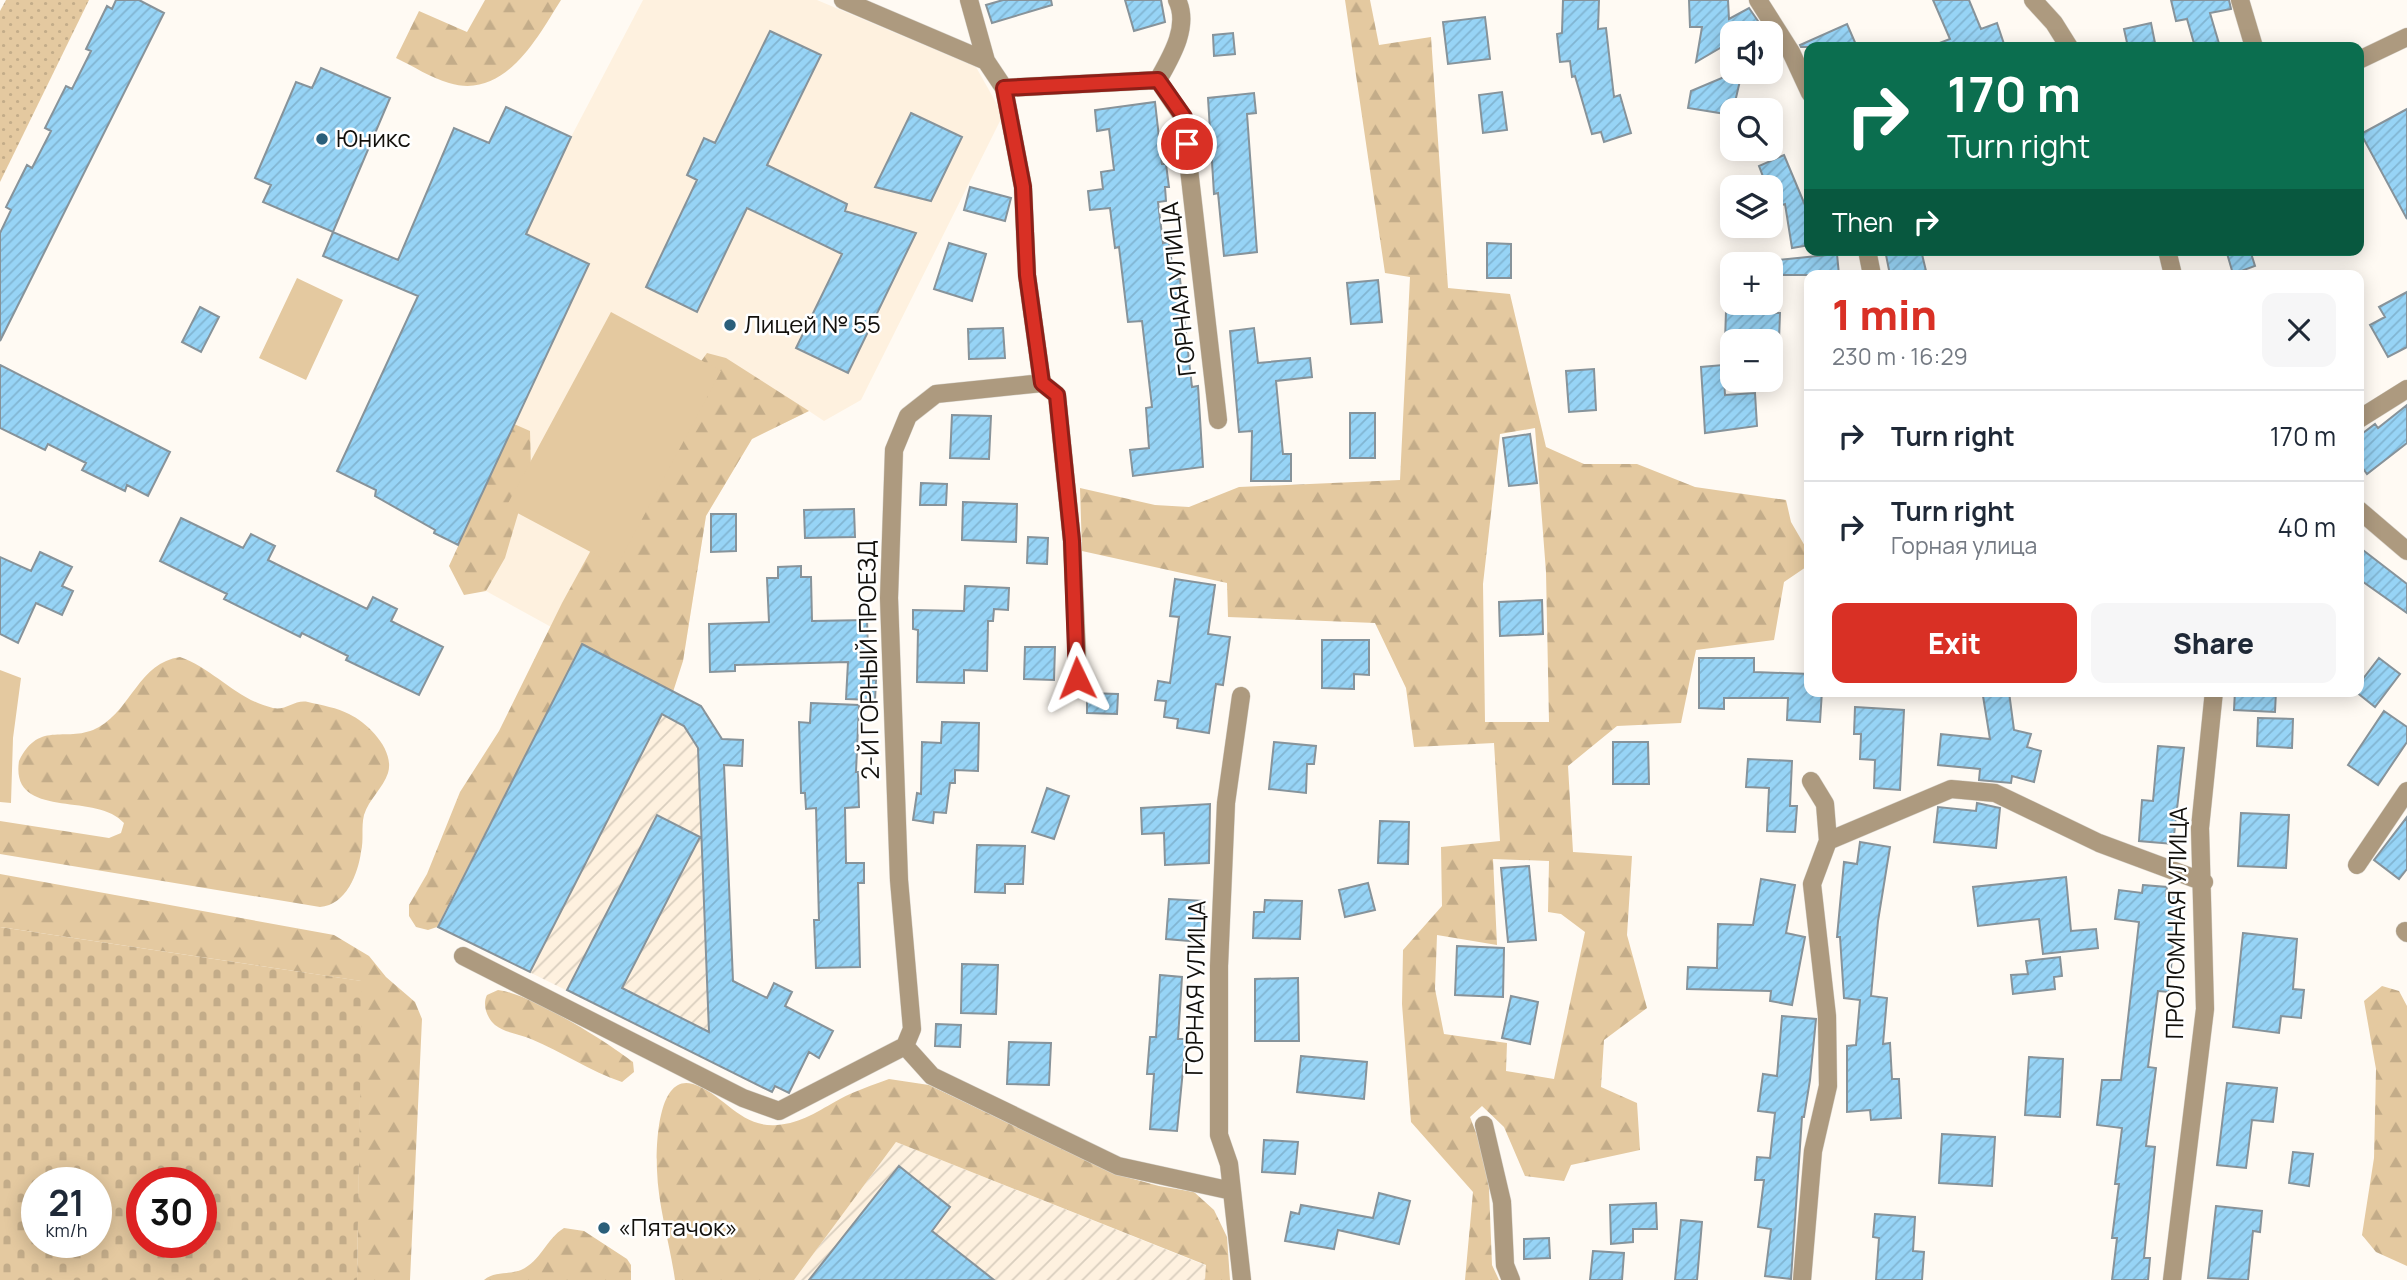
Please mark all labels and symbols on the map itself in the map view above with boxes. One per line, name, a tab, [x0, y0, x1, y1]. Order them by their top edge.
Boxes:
pin	[1157, 114, 1217, 174]
place label: Юникс	[336, 121, 411, 154]
marker: Юникс	[314, 131, 330, 147]
street label: ГОРНАЯ УЛИЦА	[1152, 200, 1203, 378]
place label: Лицей № 55	[744, 307, 881, 340]
marker: Лицей № 55	[722, 317, 738, 333]
street label: 2-Й ГОРНЫЙ ПРОЕЗД	[849, 540, 886, 780]
position arrow	[1040, 641, 1114, 715]
street label: ПРОЛОМНАЯ УЛИЦА	[2157, 806, 2194, 1040]
street label: ГОРНАЯ УЛИЦА	[1176, 900, 1213, 1076]
speed limit sign: 30	[126, 1167, 217, 1258]
place label: «Пятачок»	[618, 1210, 738, 1243]
marker: «Пятачок»	[596, 1220, 612, 1236]

